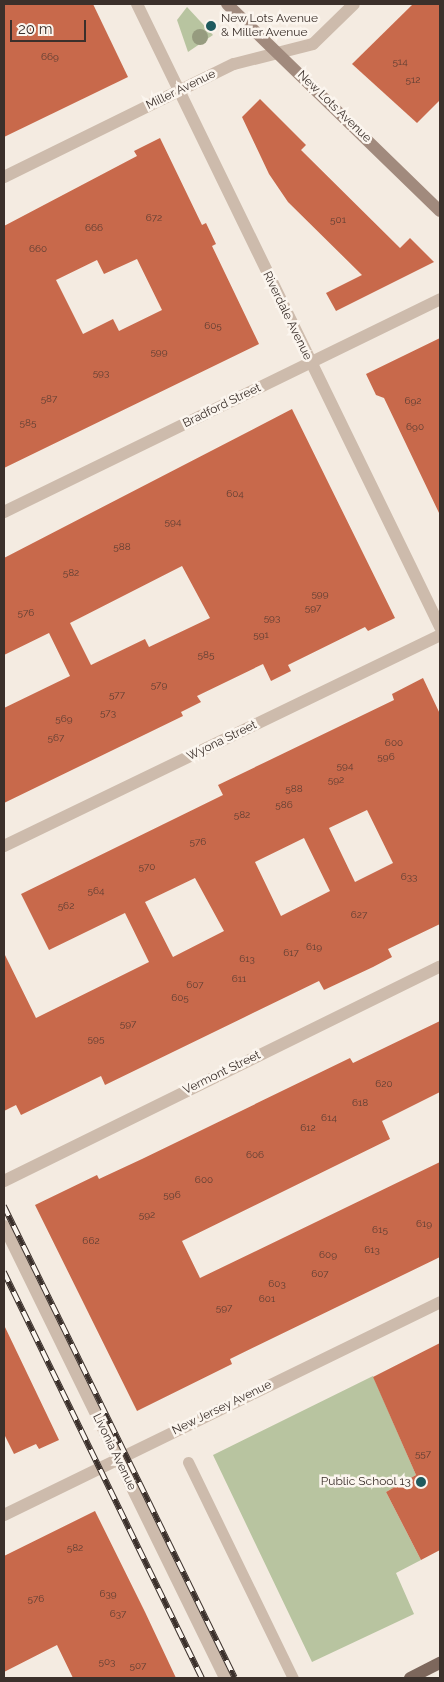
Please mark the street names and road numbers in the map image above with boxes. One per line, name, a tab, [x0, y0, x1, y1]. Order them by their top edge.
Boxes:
street label: Miller Avenue	[144, 67, 218, 113]
street label: New Lots Avenue	[294, 68, 374, 146]
street label: Riverdale Avenue	[259, 269, 315, 363]
street label: Bradford Street	[181, 381, 263, 431]
street label: Wyona Street	[185, 718, 259, 764]
street label: Vermont Street	[181, 1048, 263, 1098]
street label: New Jersey Avenue	[169, 1377, 275, 1439]
street label: Livonia Avenue	[89, 1411, 139, 1493]

